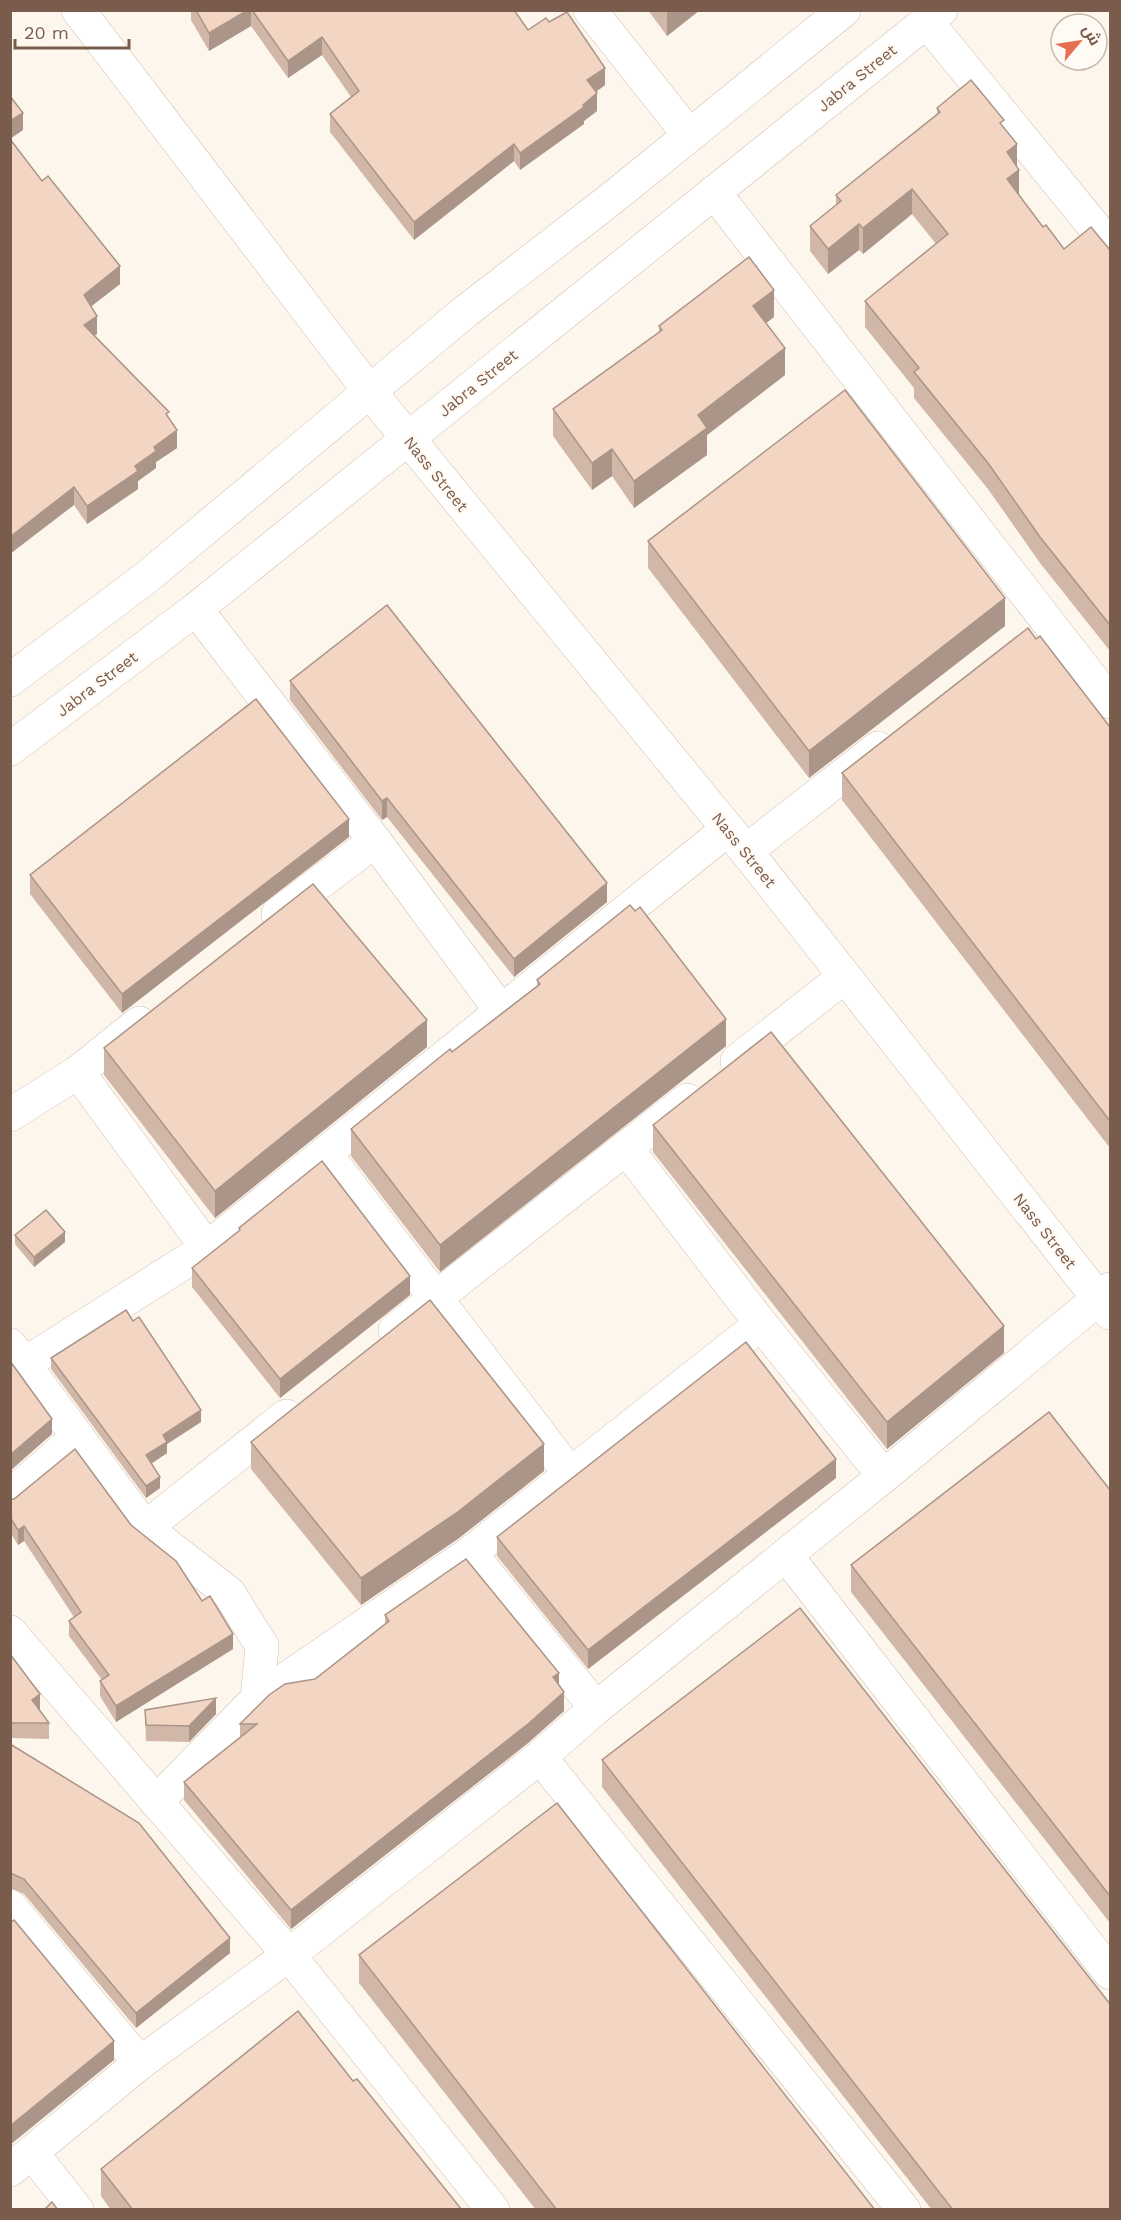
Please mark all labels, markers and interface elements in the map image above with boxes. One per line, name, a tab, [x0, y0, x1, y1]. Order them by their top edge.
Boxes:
scale bar	[15, 12, 129, 50]
north arrow	[1049, 12, 1109, 72]
text: ش	[1078, 21, 1105, 49]
text: 20 m	[24, 22, 69, 43]
street label: Jabra Street	[814, 40, 901, 116]
street label: Jabra Street	[435, 345, 522, 421]
street label: Nass Street	[400, 433, 472, 516]
street label: Jabra Street	[53, 647, 141, 721]
street label: Nass Street	[708, 809, 780, 892]
street label: Nass Street	[1009, 1189, 1081, 1273]

